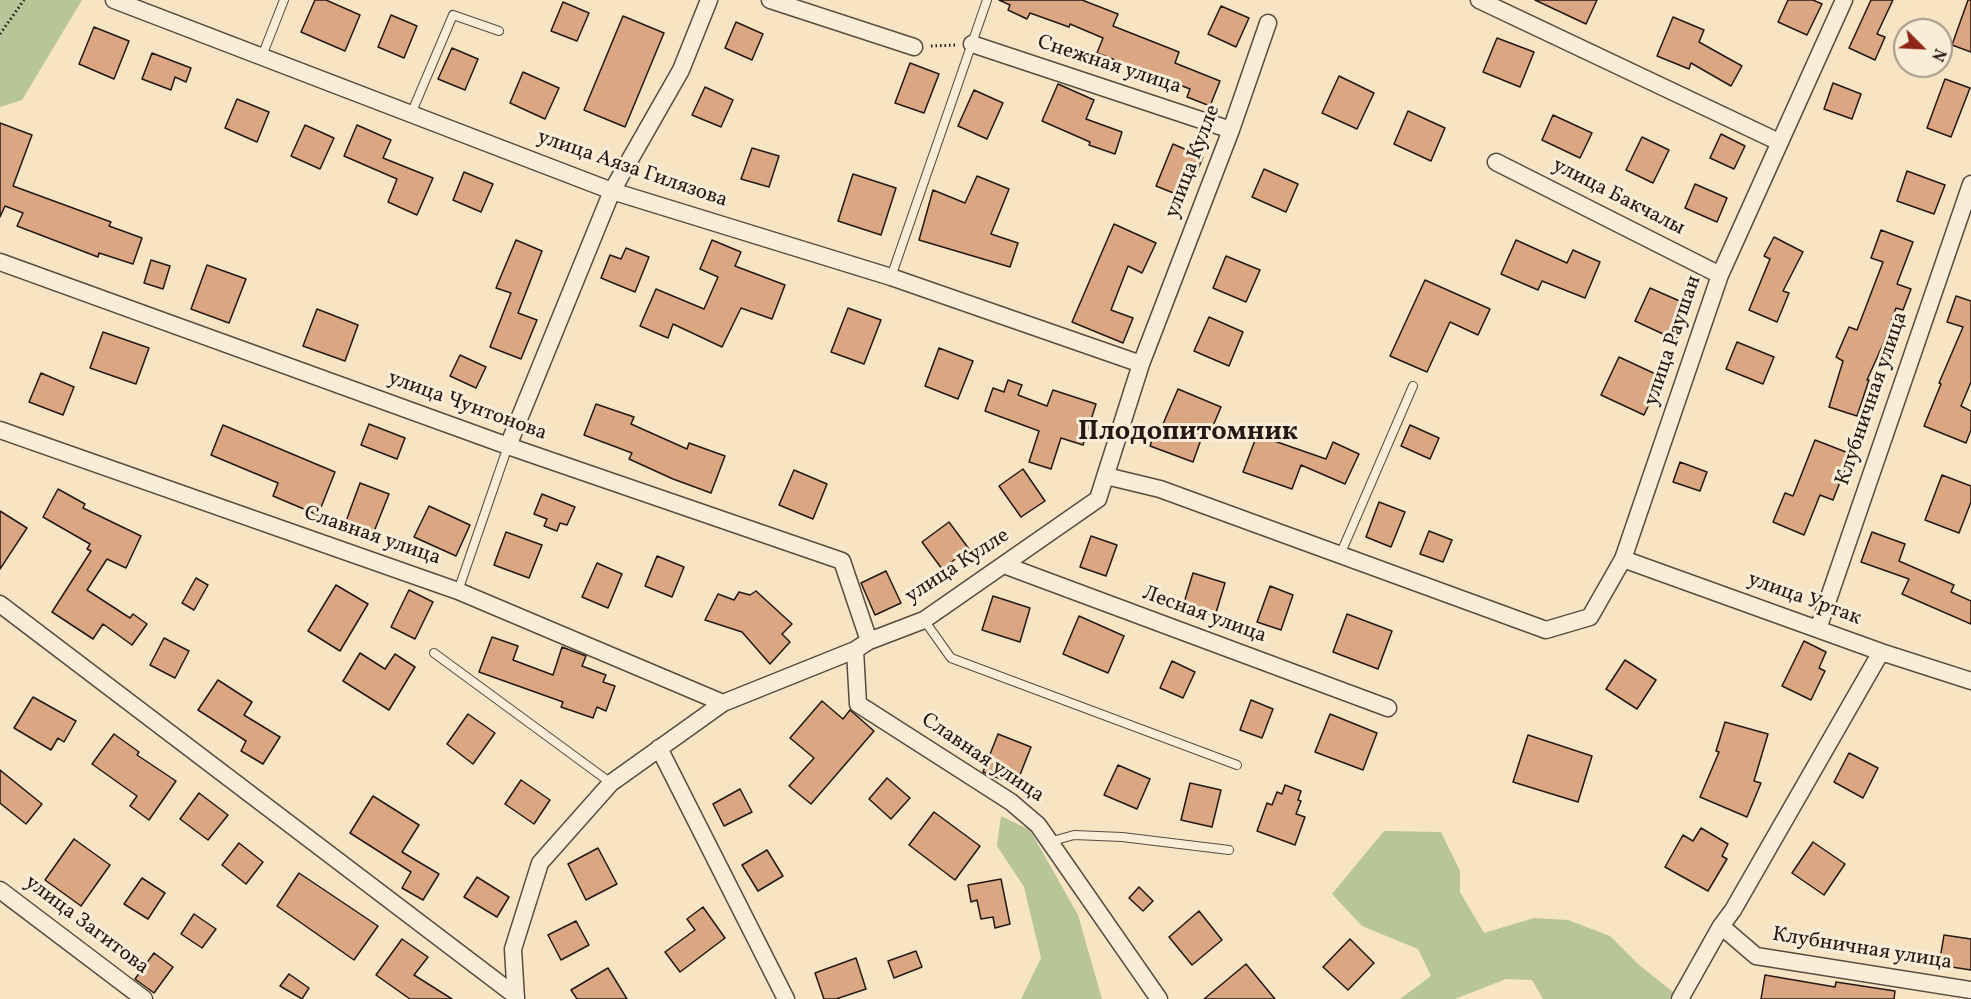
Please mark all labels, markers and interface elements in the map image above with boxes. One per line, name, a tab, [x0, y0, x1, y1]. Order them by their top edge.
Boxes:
north arrow	[1893, 18, 1953, 78]
street label: Снежная улица	[1034, 31, 1184, 101]
text: N	[1925, 45, 1950, 64]
street label: улица Кулле	[1161, 102, 1227, 222]
street label: улица Аяза Гилязова	[534, 126, 730, 214]
street label: улица Бакчалы	[1548, 154, 1688, 242]
street label: улица Раушан	[1640, 272, 1708, 410]
street label: Клубничная улица	[1832, 309, 1914, 489]
street label: улица Чунтонова	[384, 367, 550, 447]
district label: Плодопитомник	[1078, 418, 1298, 450]
street label: Славная улица	[300, 502, 444, 572]
street label: улица Кулле	[901, 524, 1015, 610]
street label: улица Уртак	[1744, 568, 1864, 632]
street label: Лесная улица	[1138, 582, 1270, 650]
street label: Славная улица	[916, 709, 1048, 809]
street label: улица Загитова	[19, 871, 153, 981]
street label: Клубничная улица	[1770, 923, 1954, 977]

